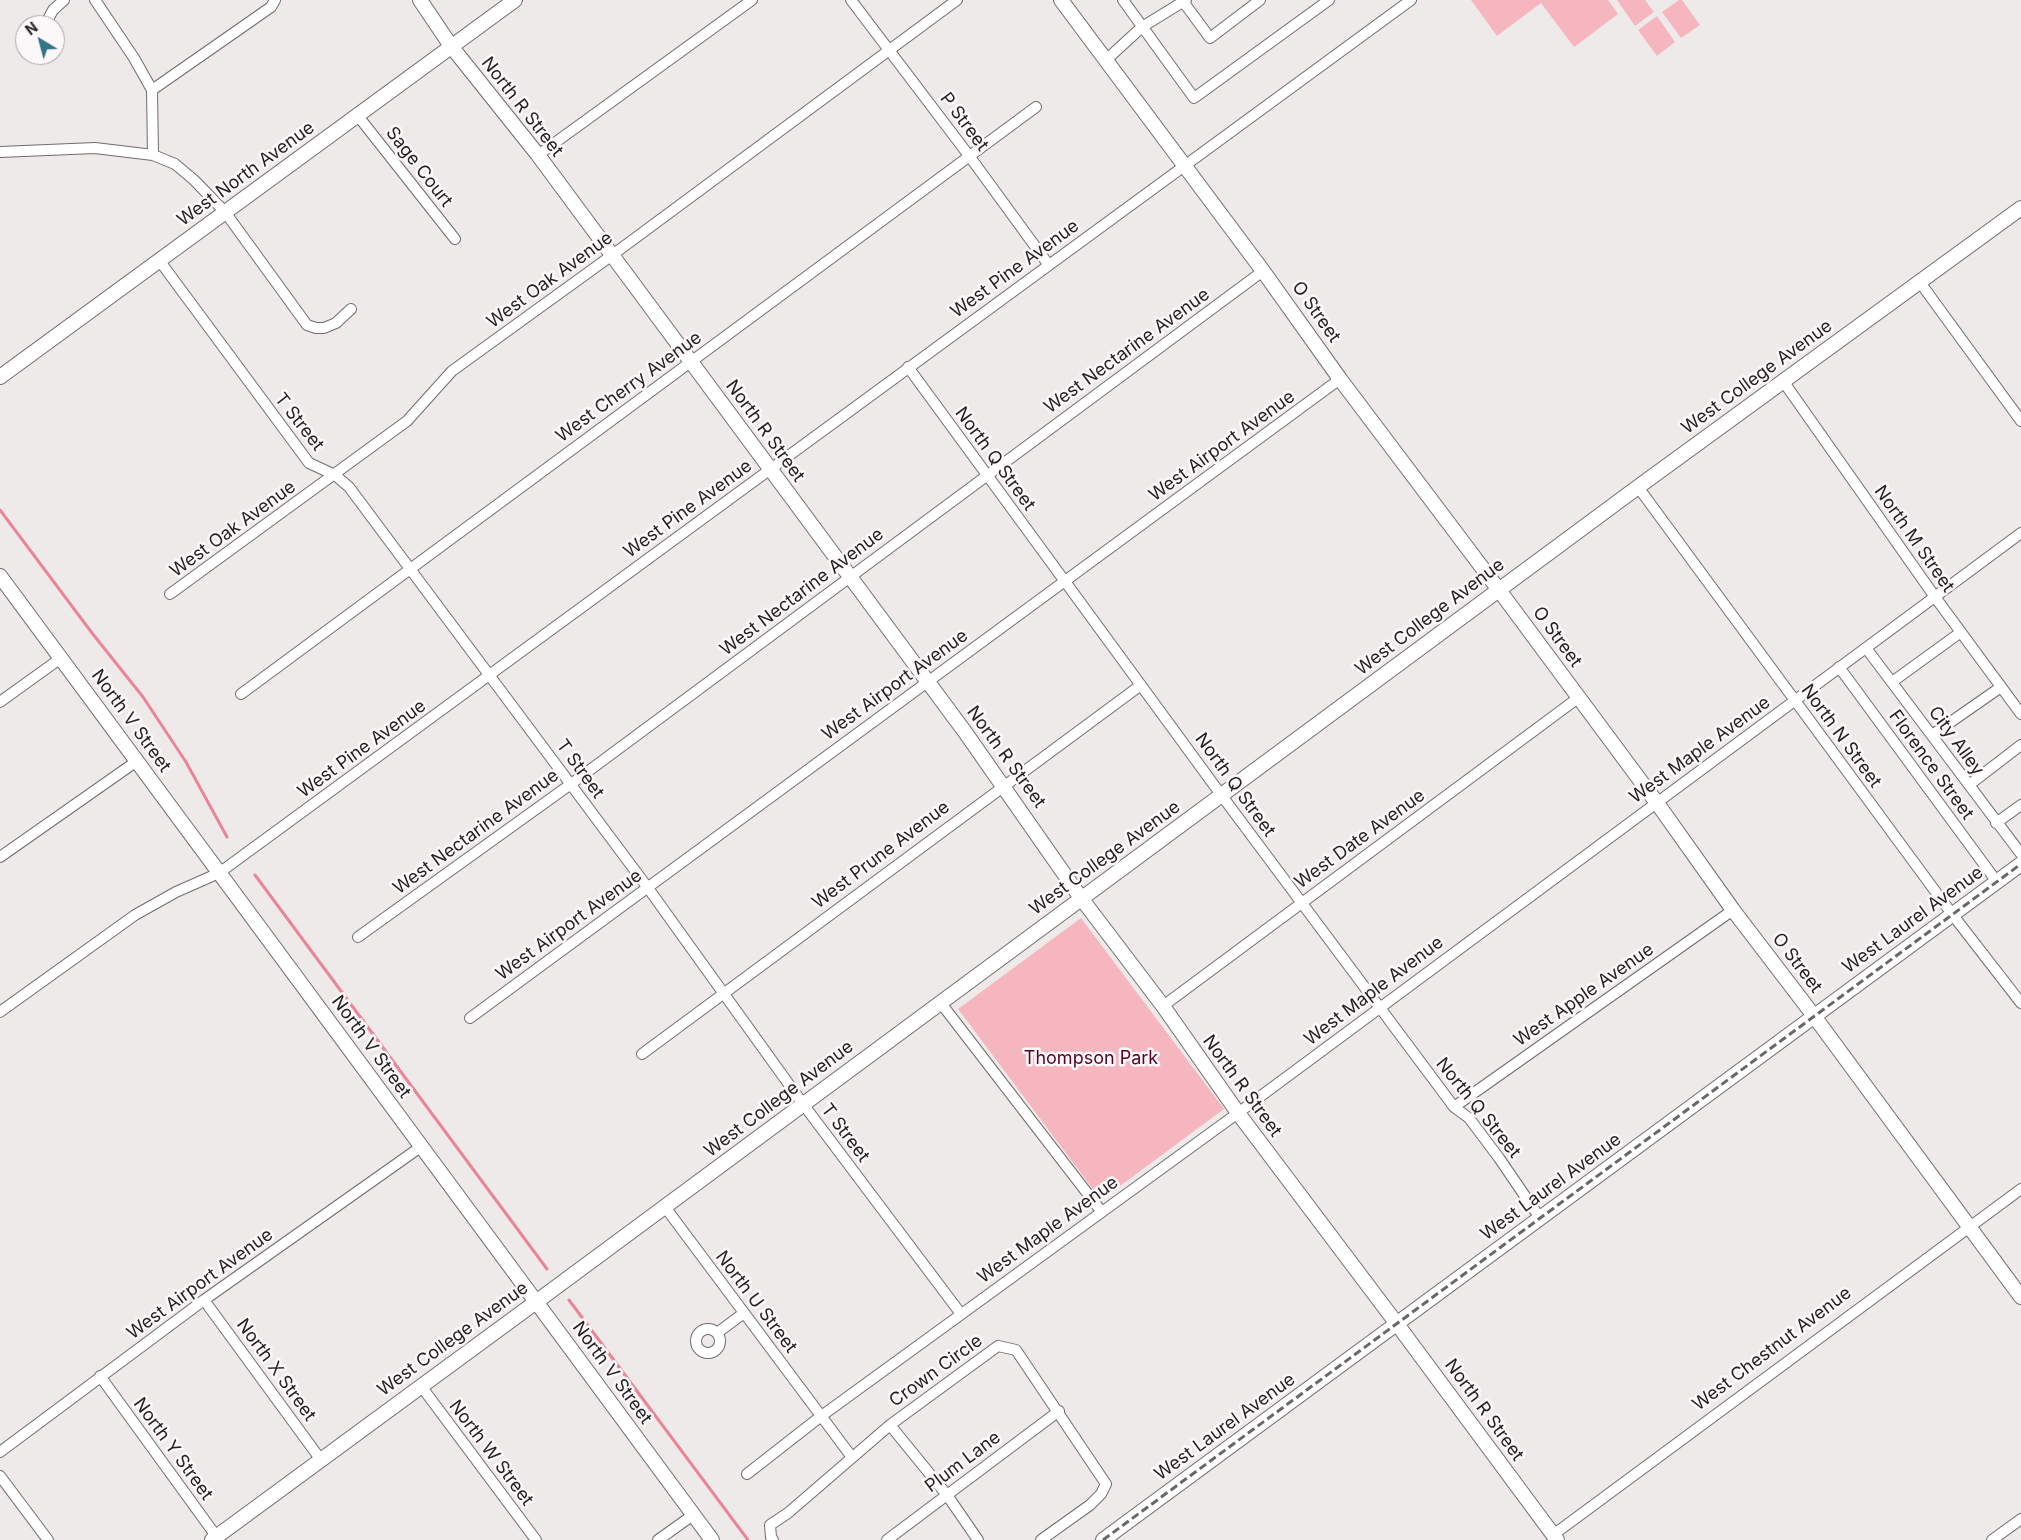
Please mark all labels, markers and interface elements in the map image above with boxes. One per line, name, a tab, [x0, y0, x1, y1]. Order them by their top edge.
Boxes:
north arrow	[15, 15, 65, 65]
text: N	[22, 18, 41, 38]
street label: North R Street	[476, 53, 568, 161]
street label: P Street	[935, 89, 993, 155]
street label: West North Avenue	[173, 117, 319, 231]
street label: Sage Court	[381, 123, 457, 211]
street label: West Pine Avenue	[947, 215, 1083, 323]
street label: West Oak Avenue	[483, 227, 617, 333]
street label: O Street	[1287, 277, 1345, 347]
street label: West Nectarine Avenue	[1040, 284, 1214, 418]
street label: West College Avenue	[1678, 315, 1836, 439]
street label: West Cherry Avenue	[552, 327, 706, 447]
street label: North R Street	[721, 376, 809, 486]
street label: West Airport Avenue	[1145, 386, 1299, 506]
street label: T Street	[270, 389, 328, 455]
street label: North Q Street	[950, 403, 1040, 515]
street label: West Pine Avenue	[620, 455, 756, 563]
street label: West Oak Avenue	[166, 476, 300, 582]
street label: North M Street	[1869, 482, 1959, 596]
street label: West Nectarine Avenue	[716, 523, 888, 661]
street label: West College Avenue	[1351, 554, 1509, 680]
street label: O Street	[1528, 602, 1586, 672]
street label: West Airport Avenue	[818, 625, 972, 745]
street label: North V Street	[87, 666, 175, 776]
street label: North N Street	[1796, 680, 1886, 792]
street label: West Maple Avenue	[1626, 692, 1774, 808]
street label: West Pine Avenue	[294, 695, 430, 803]
street label: North R Street	[962, 702, 1050, 812]
street label: City Alley	[1924, 702, 1988, 780]
street label: Florence Street	[1884, 706, 1978, 824]
street label: North Q Street	[1190, 729, 1280, 841]
street label: T Street	[551, 735, 609, 803]
street label: West Nectarine Avenue	[389, 765, 563, 899]
street label: West Date Avenue	[1291, 785, 1429, 893]
street label: West Prune Avenue	[808, 796, 954, 914]
street label: West College Avenue	[1026, 796, 1184, 920]
street label: West Laurel Avenue	[1839, 862, 1987, 978]
street label: West Airport Avenue	[492, 865, 646, 985]
street label: O Street	[1767, 929, 1827, 997]
street label: West Maple Avenue	[1300, 932, 1448, 1050]
street label: West Apple Avenue	[1510, 939, 1658, 1051]
street label: North V Street	[327, 992, 415, 1102]
street label: North R Street	[1198, 1031, 1286, 1141]
street label: West College Avenue	[700, 1036, 858, 1162]
park label: Thompson Park	[1024, 1048, 1158, 1070]
street label: North Q Street	[1431, 1054, 1525, 1162]
street label: T Street	[816, 1100, 874, 1166]
street label: West Laurel Avenue	[1477, 1129, 1625, 1245]
street label: West Maple Avenue	[974, 1172, 1122, 1288]
street label: West Airport Avenue	[123, 1224, 277, 1344]
street label: North U Street	[711, 1247, 801, 1357]
street label: West College Avenue	[374, 1277, 532, 1401]
street label: West Chestnut Avenue	[1688, 1282, 1856, 1416]
street label: North X Street	[232, 1315, 320, 1425]
street label: North V Street	[568, 1318, 656, 1428]
street label: Crown Circle	[885, 1330, 987, 1412]
street label: North R Street	[1440, 1355, 1528, 1465]
street label: West Laurel Avenue	[1151, 1369, 1299, 1485]
street label: North Y Street	[129, 1394, 217, 1504]
street label: North W Street	[444, 1396, 538, 1510]
street label: Plum Lane	[921, 1427, 1005, 1497]

